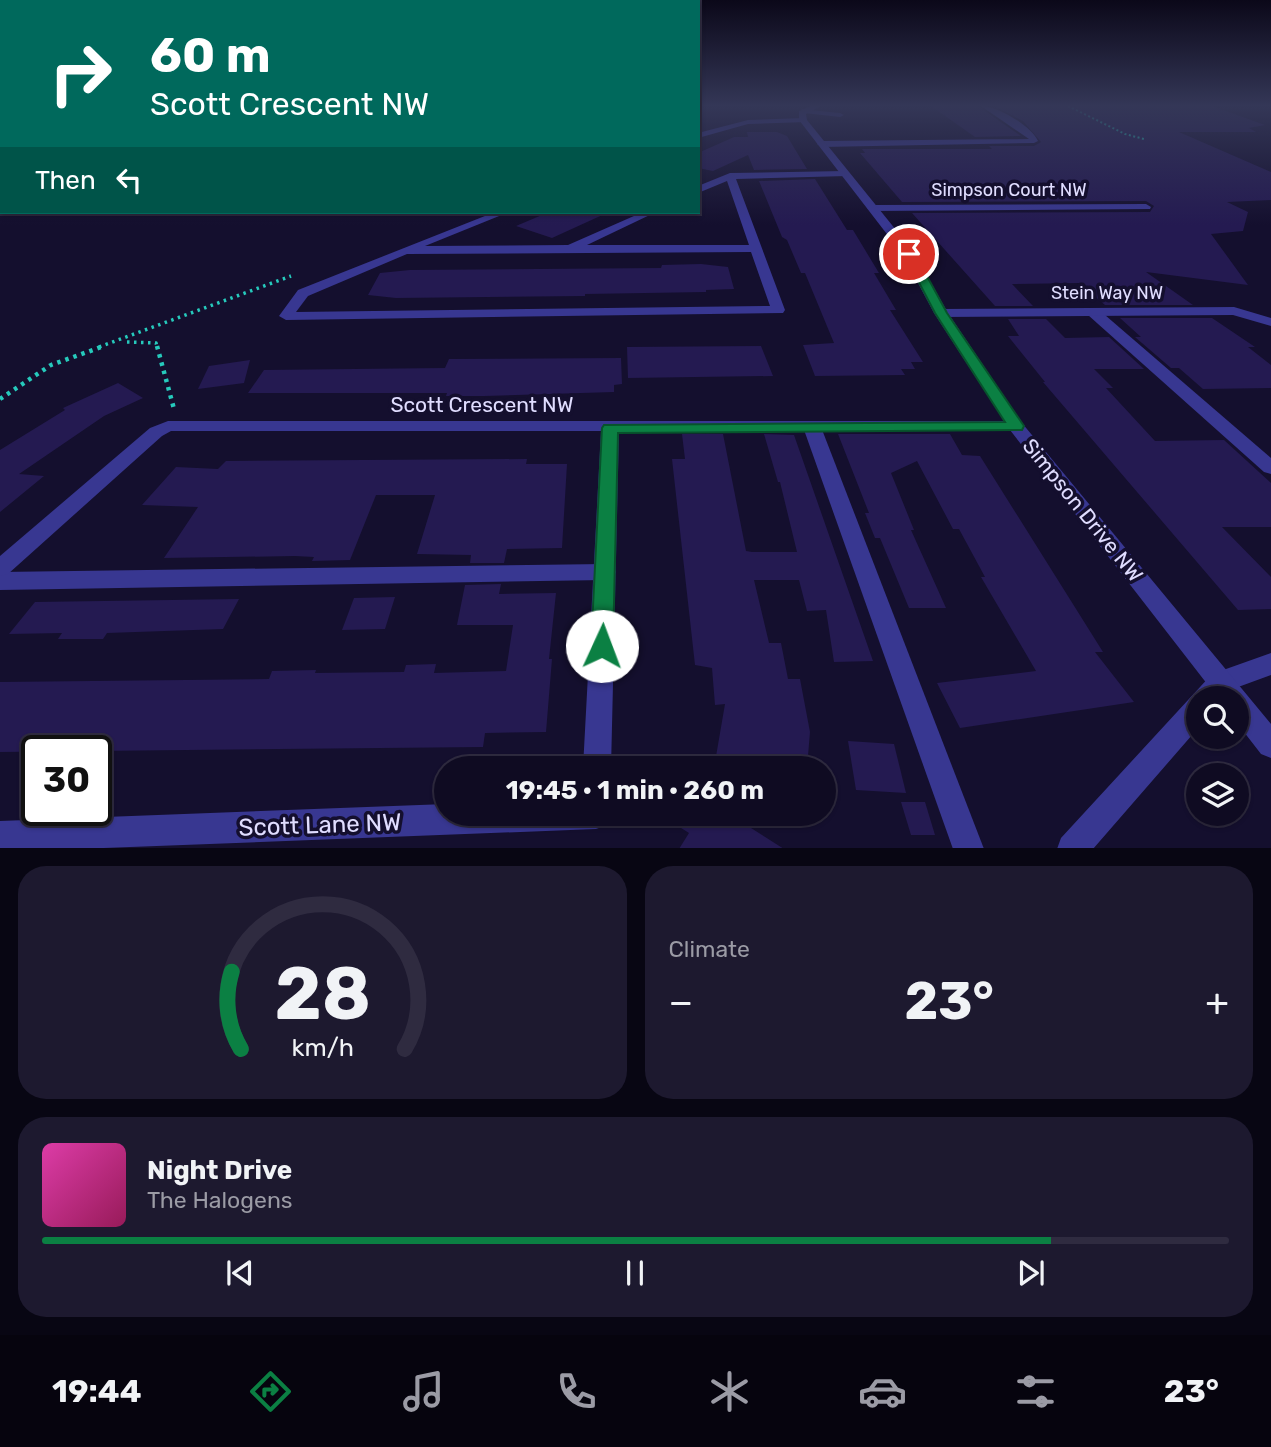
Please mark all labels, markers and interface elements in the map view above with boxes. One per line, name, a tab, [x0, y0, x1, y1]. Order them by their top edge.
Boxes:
text: 60 m	[150, 26, 271, 84]
icon: right	[35, 28, 126, 119]
text: Scott Crescent NW	[150, 85, 429, 123]
icon: left	[110, 161, 148, 199]
text: Then	[35, 165, 96, 196]
street label: Simpson Court NW	[931, 179, 1087, 201]
pin	[879, 224, 939, 284]
icon: arrive	[890, 235, 928, 273]
street label: Stein Way NW	[1051, 282, 1163, 304]
street label: Scott Crescent NW	[390, 392, 574, 417]
street label: Simpson Drive NW	[1018, 433, 1148, 587]
position arrow	[565, 609, 639, 683]
map controls	[1186, 686, 1249, 826]
button: search	[1186, 686, 1249, 749]
speed limit sign: 30	[21, 735, 112, 826]
button: layers	[1186, 763, 1249, 826]
text: 19:45 · 1 min · 260 m	[506, 775, 764, 806]
street label: Scott Lane NW	[238, 808, 402, 842]
text: Climate	[669, 935, 750, 963]
text: 28	[274, 951, 371, 1037]
text: 23°	[905, 970, 994, 1032]
text: −	[669, 979, 693, 1025]
text: +	[1205, 979, 1229, 1025]
text: km/h	[291, 1032, 353, 1061]
text: Night Drive	[147, 1155, 292, 1186]
text: The Halogens	[147, 1186, 293, 1214]
icon: previous	[221, 1254, 259, 1292]
icon: pause	[616, 1254, 654, 1292]
icon: next	[1012, 1254, 1050, 1292]
icon: directions	[246, 1367, 295, 1416]
icon: music	[399, 1367, 448, 1416]
icon: phone	[552, 1367, 601, 1416]
icon: climate	[705, 1367, 754, 1416]
icon: car	[858, 1367, 907, 1416]
icon: filters	[1011, 1367, 1060, 1416]
text: 19:44	[52, 1372, 142, 1410]
text: 23°	[1164, 1372, 1219, 1410]

